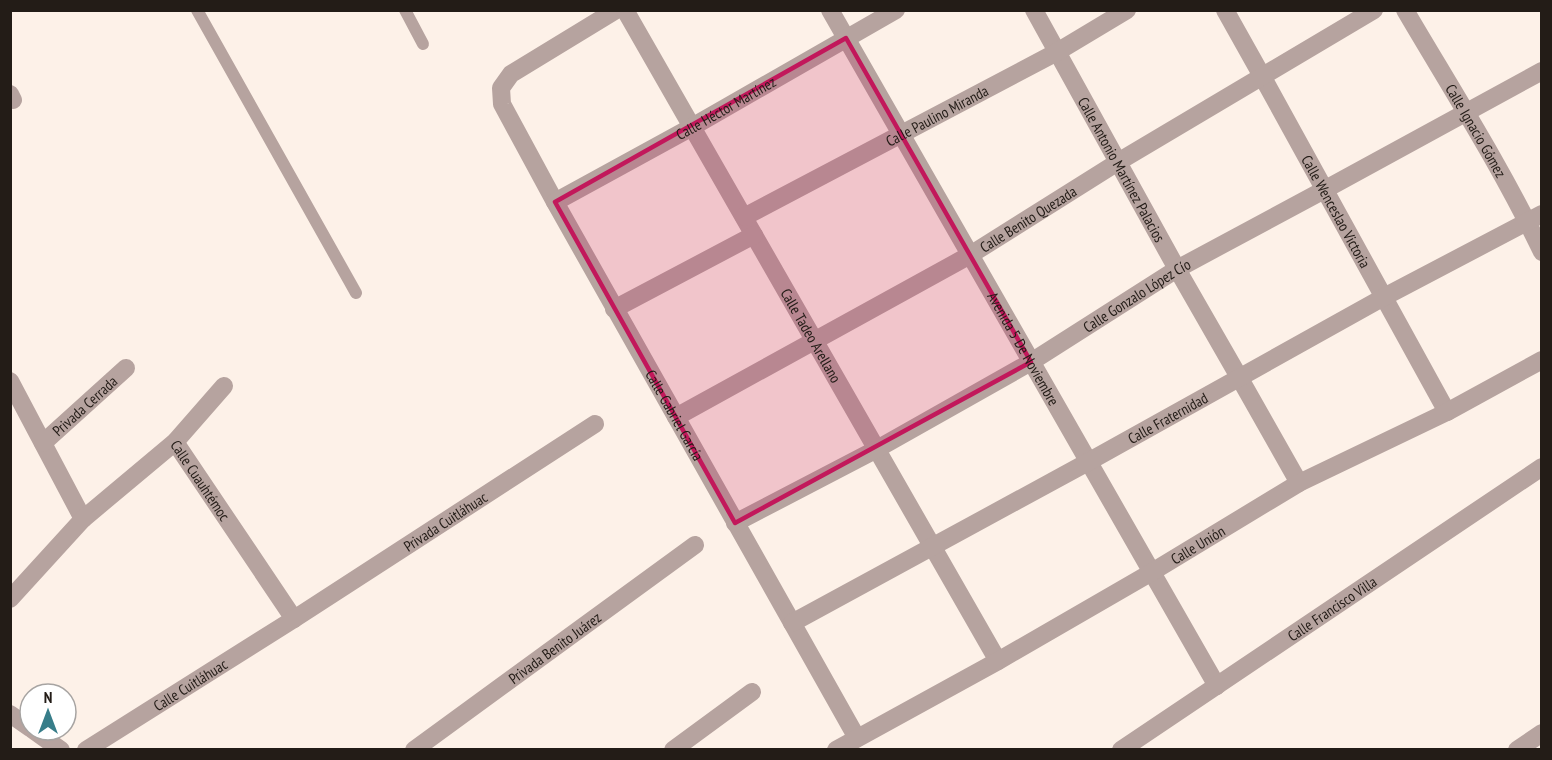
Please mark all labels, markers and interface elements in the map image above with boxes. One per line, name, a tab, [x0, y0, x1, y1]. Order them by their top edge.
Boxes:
street label: Calle Héctor Martínez	[672, 72, 779, 144]
street label: Calle Ignacio Gómez	[1442, 80, 1511, 181]
street label: Calle Paulino Miranda	[882, 81, 991, 150]
street label: Calle Antonio Martínez Palacios	[1074, 93, 1170, 245]
street label: Calle Wenceslao Victoria	[1298, 151, 1375, 271]
street label: Calle Benito Quezada	[976, 181, 1080, 256]
street label: Calle Gonzalo López Cío	[1079, 254, 1194, 336]
street label: Calle Tadeo Arellano	[777, 285, 846, 386]
street label: Avenida 5 De Noviembre	[984, 288, 1064, 409]
street label: Calle Gabriel García	[642, 366, 708, 464]
street label: Privada Cerrada	[48, 371, 121, 440]
street label: Calle Fraternidad	[1124, 388, 1211, 448]
street label: Calle Cuauhtémoc	[167, 436, 235, 525]
street label: Privada Cuitláhuac	[400, 487, 491, 555]
street label: Calle Unión	[1167, 521, 1228, 568]
street label: Calle Francisco Villa	[1284, 572, 1380, 645]
street label: Privada Benito Juárez	[505, 607, 605, 688]
street label: Calle Cuitláhuac	[150, 654, 231, 715]
north arrow	[18, 682, 78, 742]
text: N	[44, 687, 52, 707]

